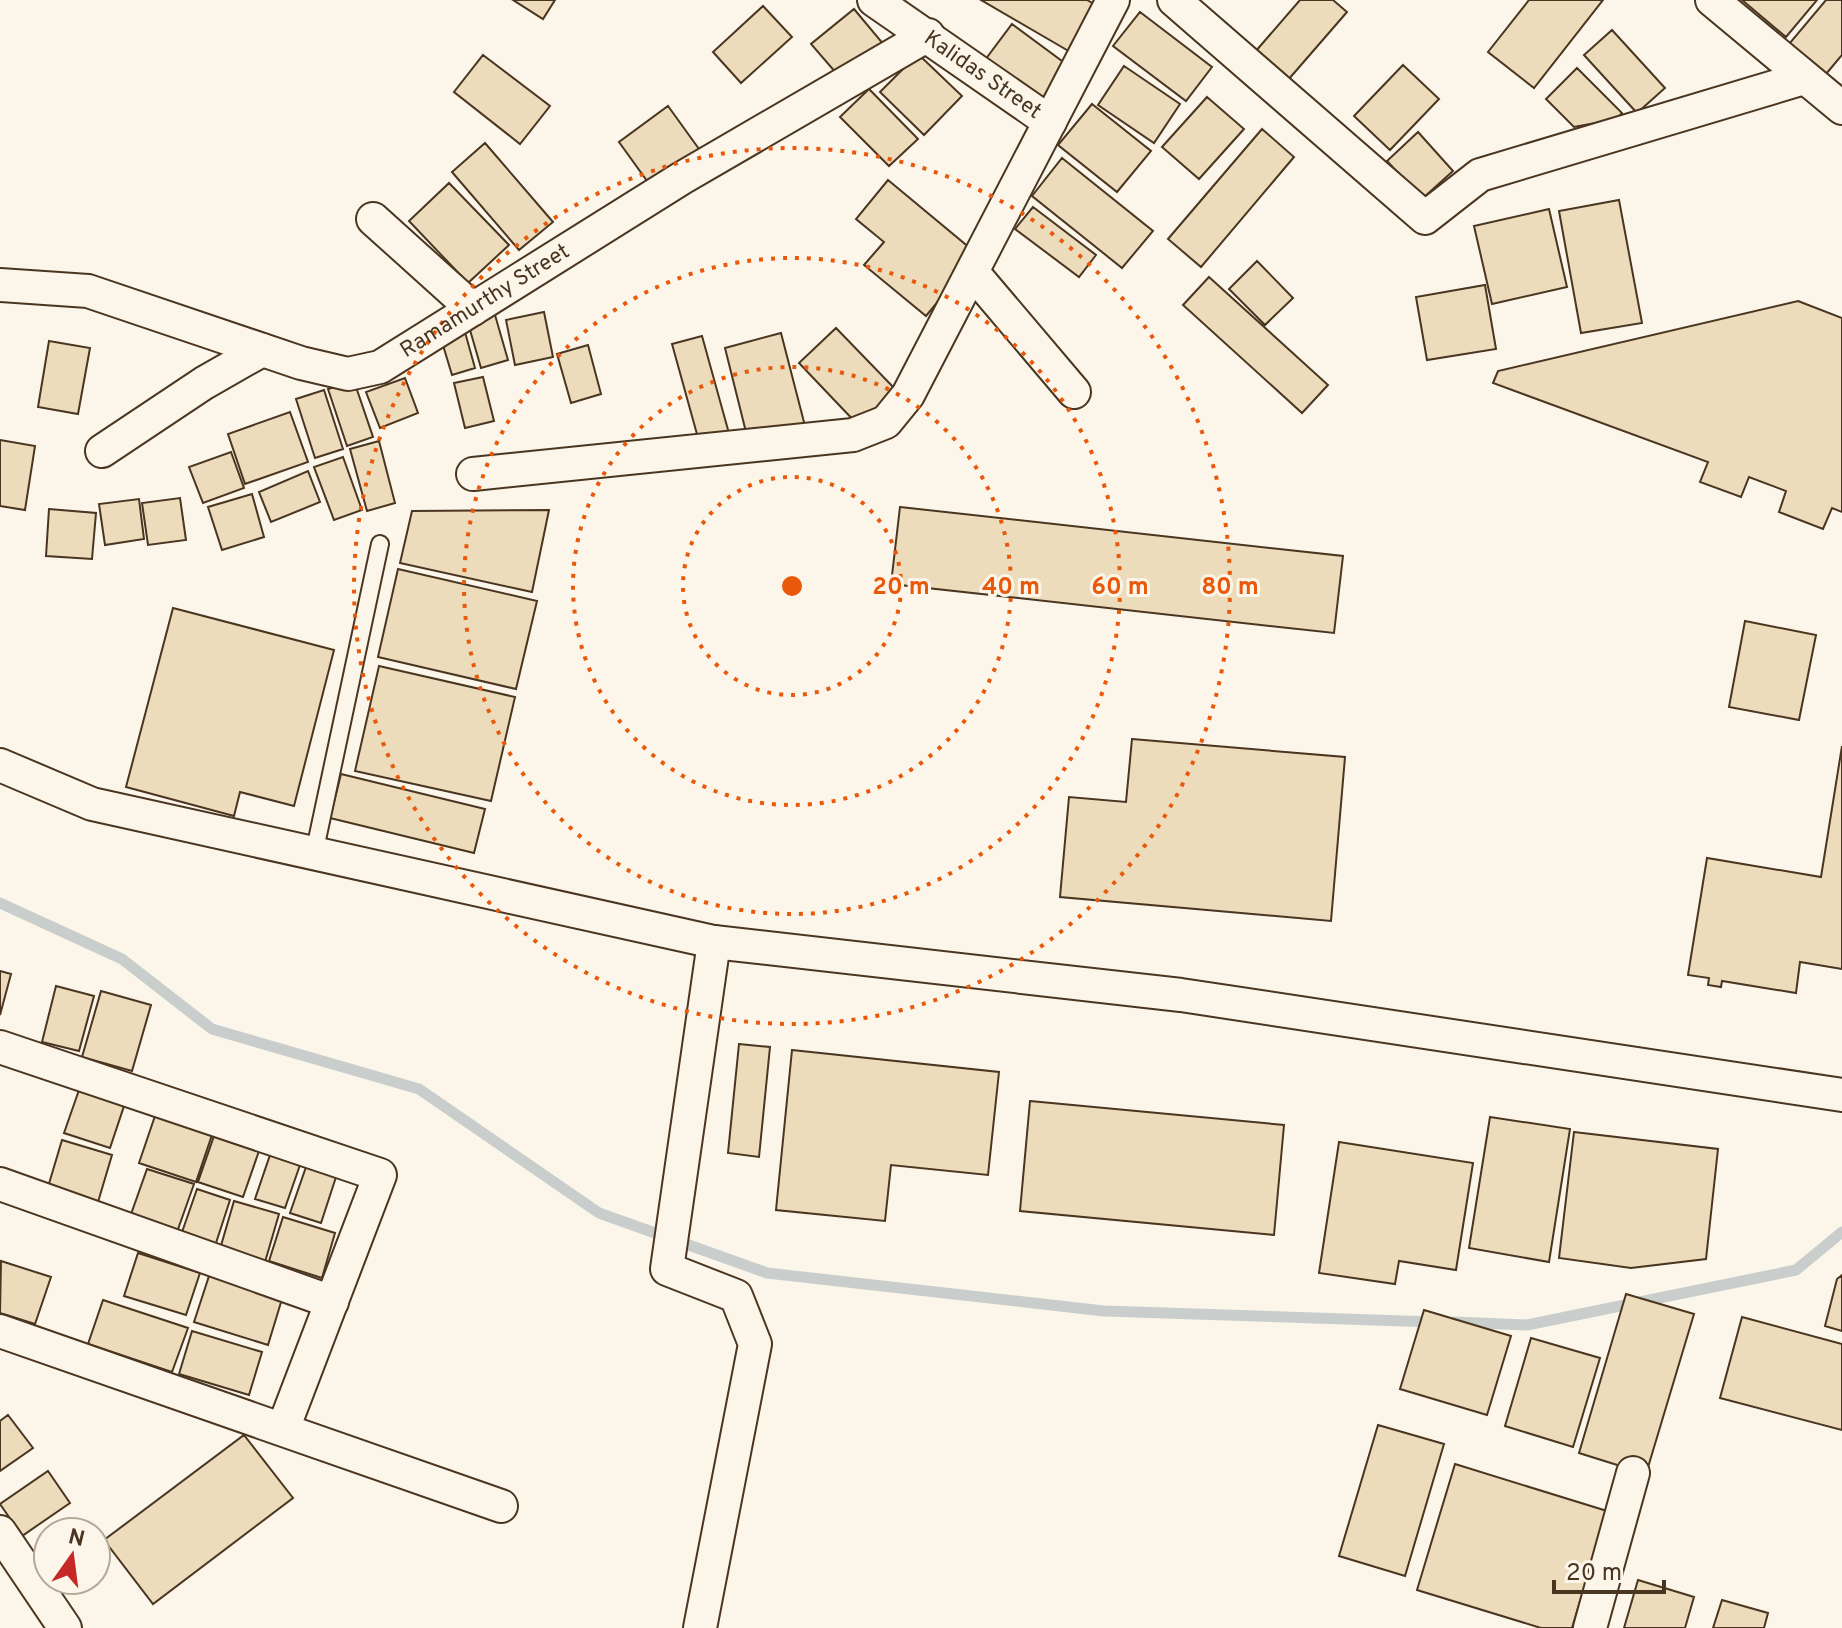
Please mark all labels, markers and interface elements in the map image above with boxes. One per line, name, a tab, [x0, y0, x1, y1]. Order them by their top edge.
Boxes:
street label: Kalidas Street	[918, 25, 1047, 125]
street label: Ramamurthy Street	[395, 238, 575, 364]
centre of rings	[778, 572, 806, 600]
text: 20 m	[872, 573, 930, 603]
text: 40 m	[982, 573, 1040, 603]
text: 60 m	[1091, 573, 1149, 603]
text: 80 m	[1201, 573, 1259, 603]
north arrow	[32, 1516, 112, 1596]
text: N	[65, 1524, 87, 1554]
scale bar	[1554, 1544, 1664, 1594]
text: 20 m	[1566, 1559, 1622, 1589]

